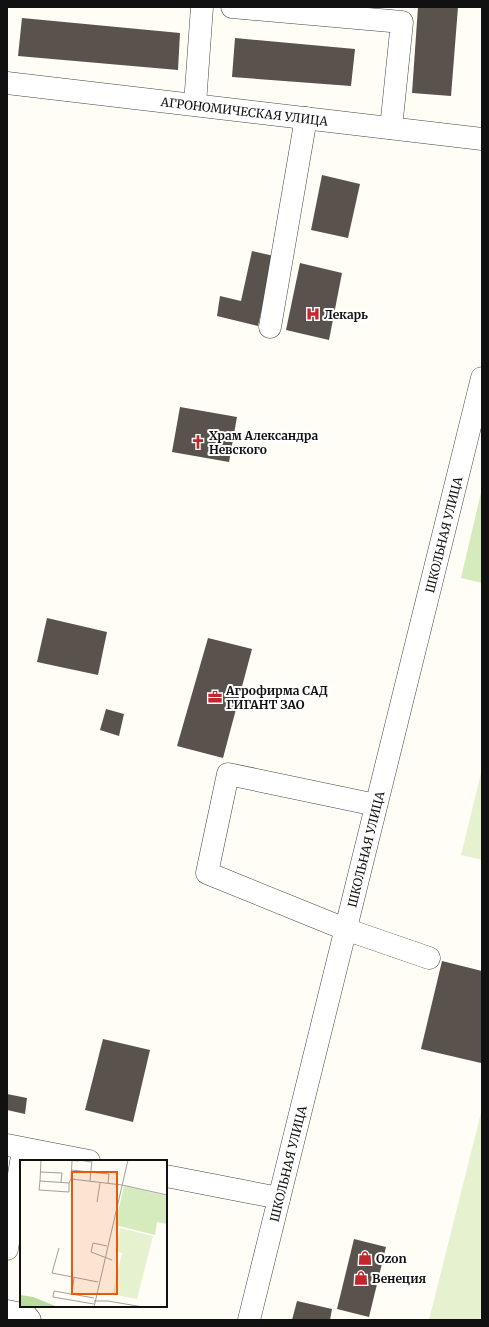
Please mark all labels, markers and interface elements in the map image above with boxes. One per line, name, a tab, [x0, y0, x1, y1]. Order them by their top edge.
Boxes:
street label: АГРОНОМИЧЕСКАЯ УЛИЦА	[159, 94, 329, 128]
hospital icon: Лекарь	[305, 306, 321, 322]
place label: Лекарь	[324, 307, 368, 322]
place label: Храм Александра Невского	[209, 428, 319, 457]
church icon: Храм Александра Невского	[190, 434, 206, 450]
street label: ШКОЛЬНАЯ УЛИЦА	[422, 474, 465, 594]
place label: Агрофирма САД ГИГАНТ ЗАО	[225, 683, 328, 712]
office icon: Агрофирма САД ГИГАНТ ЗАО	[207, 689, 223, 705]
street label: ШКОЛЬНАЯ УЛИЦА	[344, 789, 387, 909]
street label: ШКОЛЬНАЯ УЛИЦА	[266, 1103, 309, 1223]
inset map	[20, 1160, 167, 1307]
shop icon: Ozon	[357, 1250, 373, 1266]
place label: Ozon	[376, 1251, 407, 1266]
shop icon: Венеция	[353, 1270, 369, 1286]
place label: Венеция	[372, 1271, 426, 1286]

